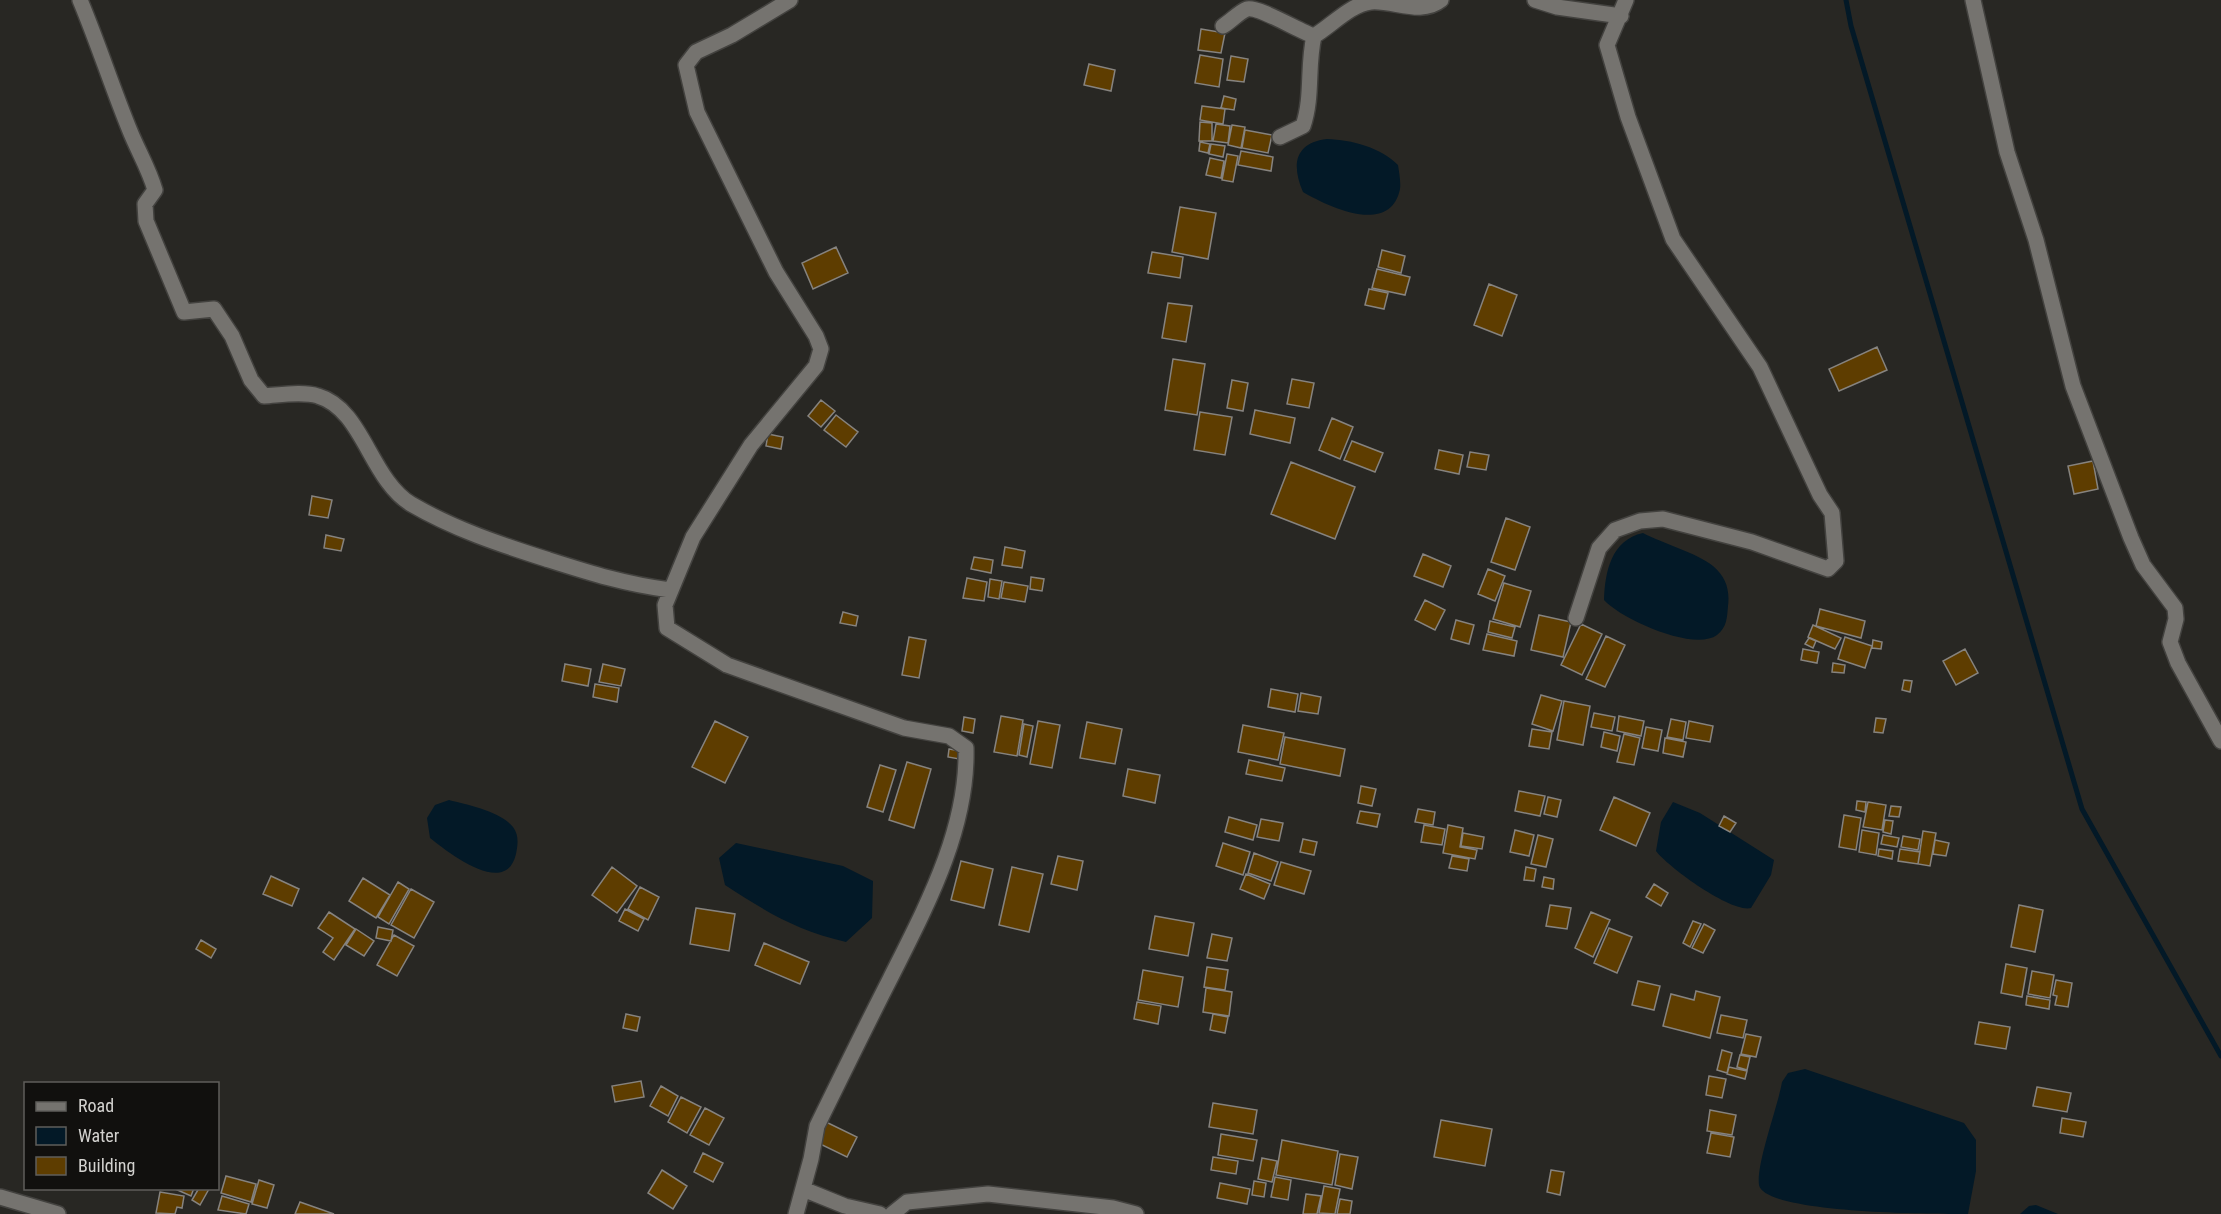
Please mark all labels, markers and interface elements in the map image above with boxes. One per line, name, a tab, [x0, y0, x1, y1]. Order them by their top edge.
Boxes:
legend	[24, 1082, 219, 1190]
text: Road	[78, 1095, 114, 1116]
text: Water	[78, 1125, 120, 1146]
text: Building	[78, 1155, 135, 1176]

